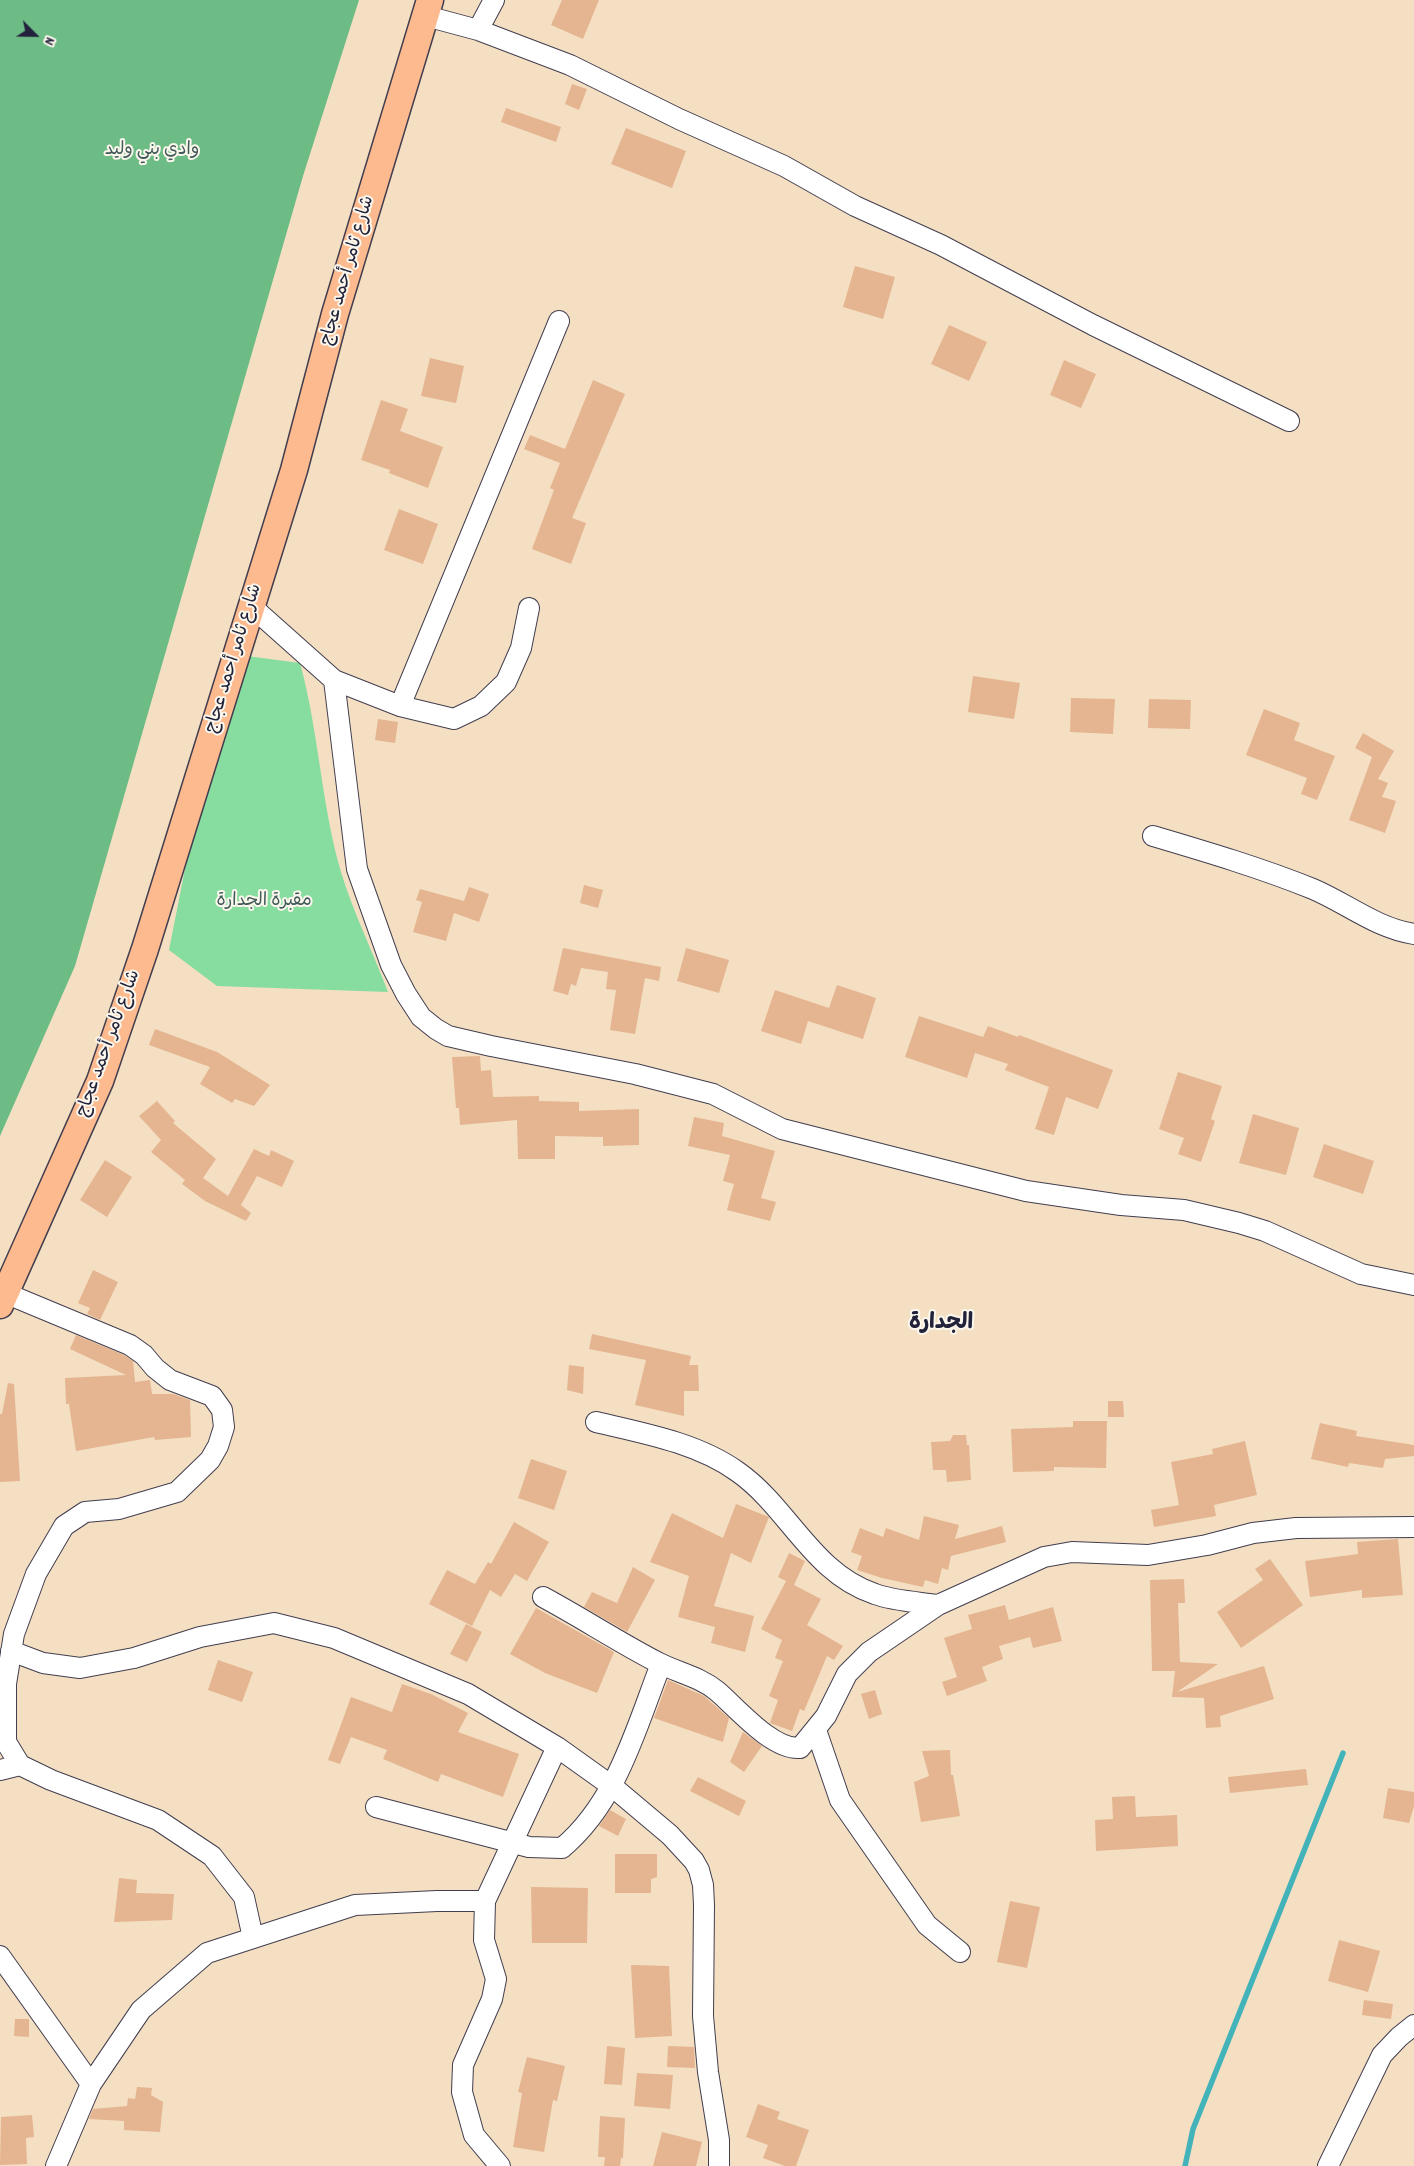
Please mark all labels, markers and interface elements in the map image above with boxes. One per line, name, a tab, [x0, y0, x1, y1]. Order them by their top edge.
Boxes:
north arrow	[10, 10, 60, 60]
text: N	[38, 34, 59, 48]
park label: وادي بني وليد	[105, 141, 199, 163]
street label: شارع ثامر أحمد عجاج	[317, 194, 381, 348]
street label: شارع ثامر أحمد عجاج	[202, 582, 268, 736]
park label: مقبرة الجدارة	[216, 892, 312, 914]
street label: شارع ثامر أحمد عجاج	[73, 968, 147, 1120]
district label: الجدارة	[909, 1312, 973, 1338]

